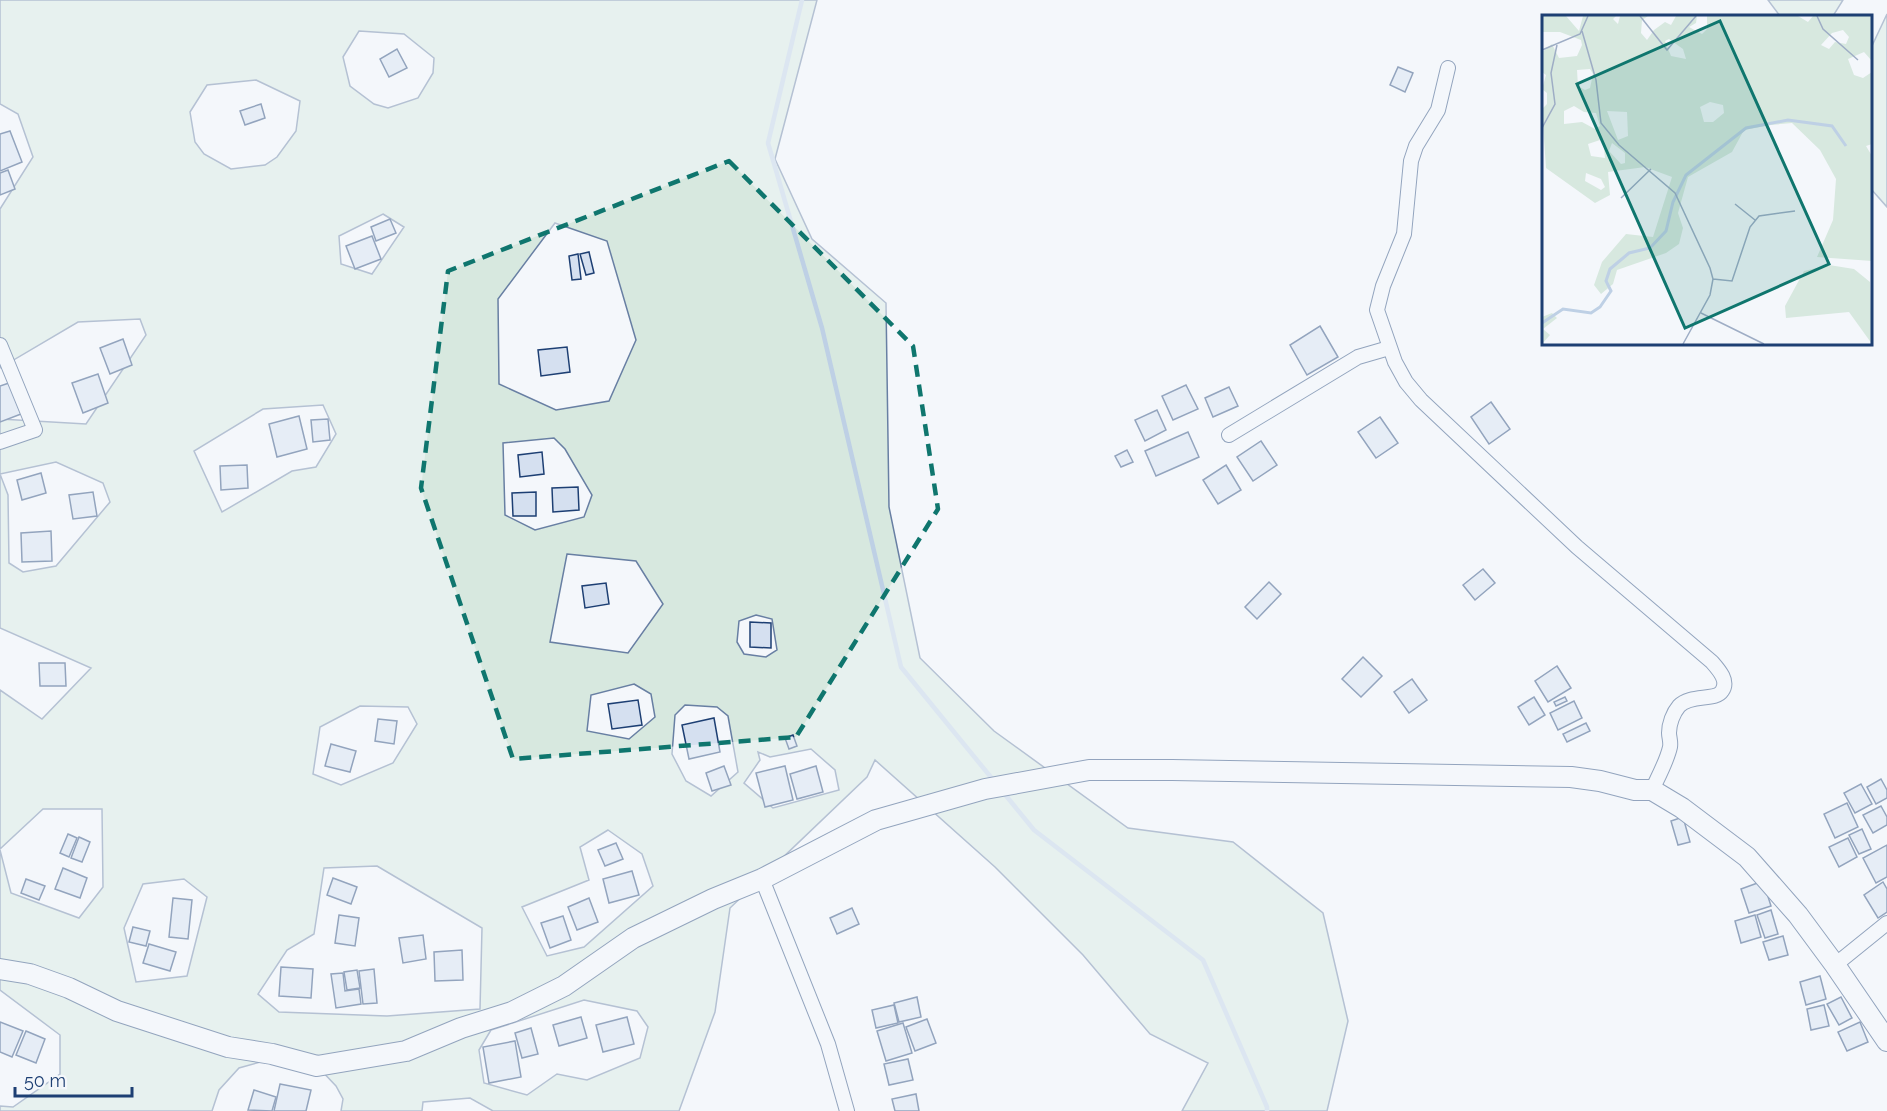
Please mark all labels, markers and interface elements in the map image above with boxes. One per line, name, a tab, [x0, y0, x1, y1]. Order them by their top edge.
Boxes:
inset map	[1542, 15, 1872, 345]
scale bar	[15, 1060, 132, 1098]
text: 50 m	[24, 1070, 66, 1091]

